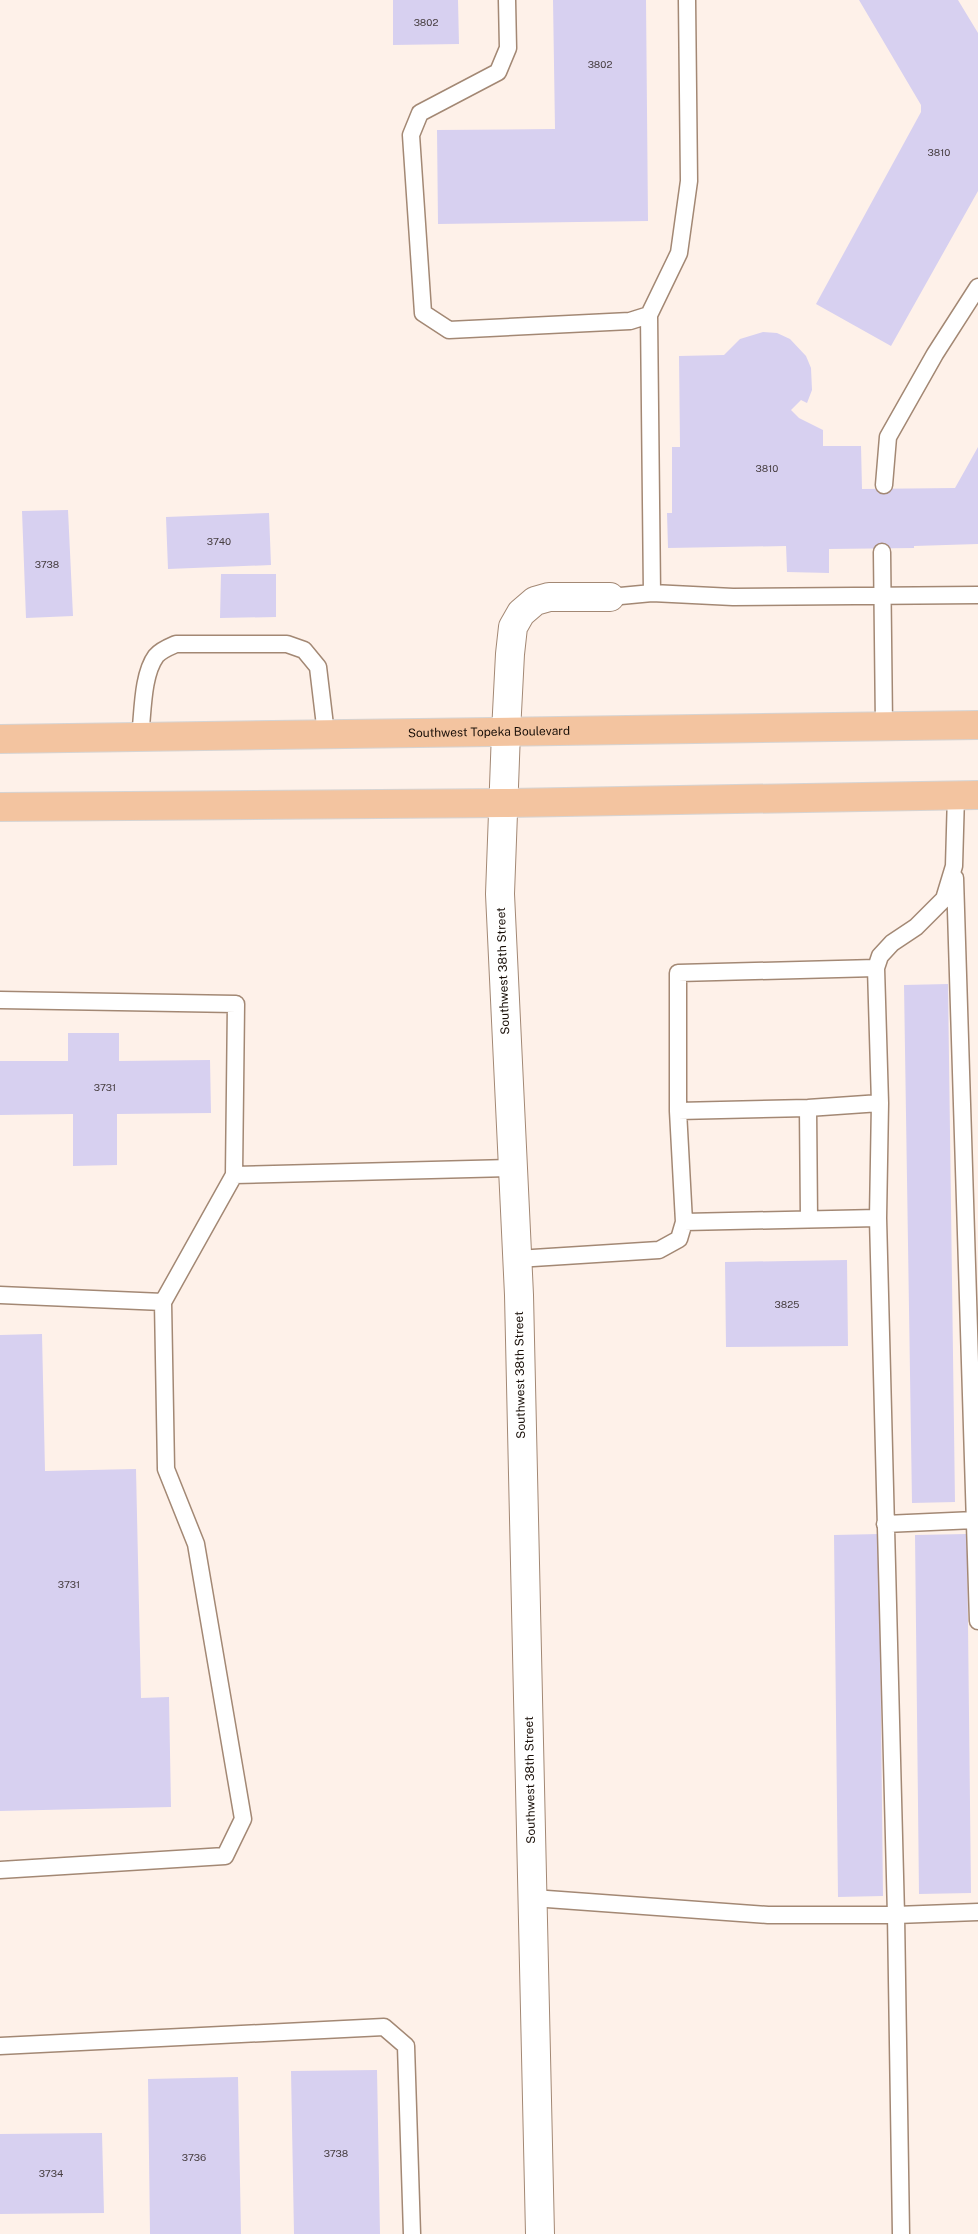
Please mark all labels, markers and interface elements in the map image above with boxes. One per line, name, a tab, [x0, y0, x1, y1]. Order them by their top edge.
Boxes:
house number: 3802	[414, 16, 438, 28]
house number: 3802	[588, 58, 612, 70]
house number: 3810	[928, 146, 950, 158]
house number: 3810	[756, 462, 778, 474]
house number: 3740	[207, 535, 231, 547]
house number: 3738	[35, 558, 59, 570]
street label: Southwest Topeka Boulevard	[408, 724, 570, 740]
street label: Southwest 38th Street	[494, 907, 512, 1035]
house number: 3731	[94, 1081, 116, 1093]
house number: 3825	[774, 1298, 800, 1310]
street label: Southwest 38th Street	[512, 1311, 528, 1439]
house number: 3731	[58, 1578, 80, 1590]
street label: Southwest 38th Street	[522, 1716, 538, 1844]
house number: 3738	[324, 2147, 348, 2159]
house number: 3736	[182, 2151, 206, 2163]
house number: 3734	[39, 2167, 63, 2179]

